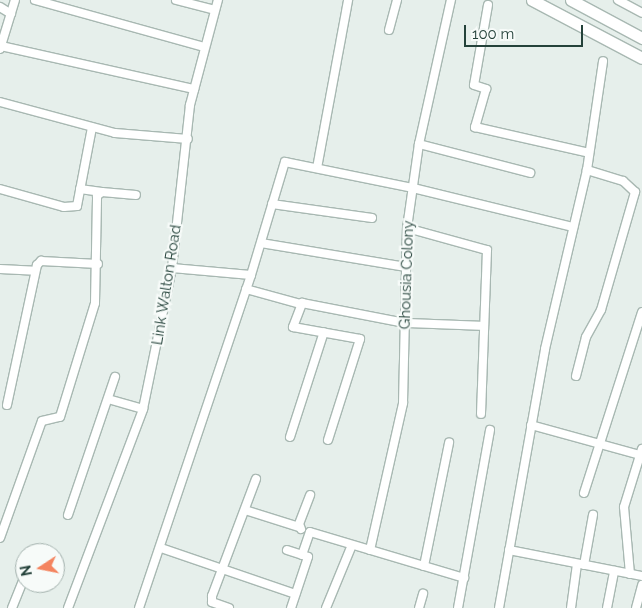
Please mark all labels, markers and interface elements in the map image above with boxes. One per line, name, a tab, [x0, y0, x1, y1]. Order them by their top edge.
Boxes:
scale bar	[467, 15, 586, 47]
text: 100 m	[472, 25, 514, 43]
street label: Ghousia Colony	[396, 220, 418, 330]
street label: Link Walton Road	[149, 223, 185, 347]
north arrow	[15, 543, 65, 593]
text: N	[17, 564, 35, 577]

